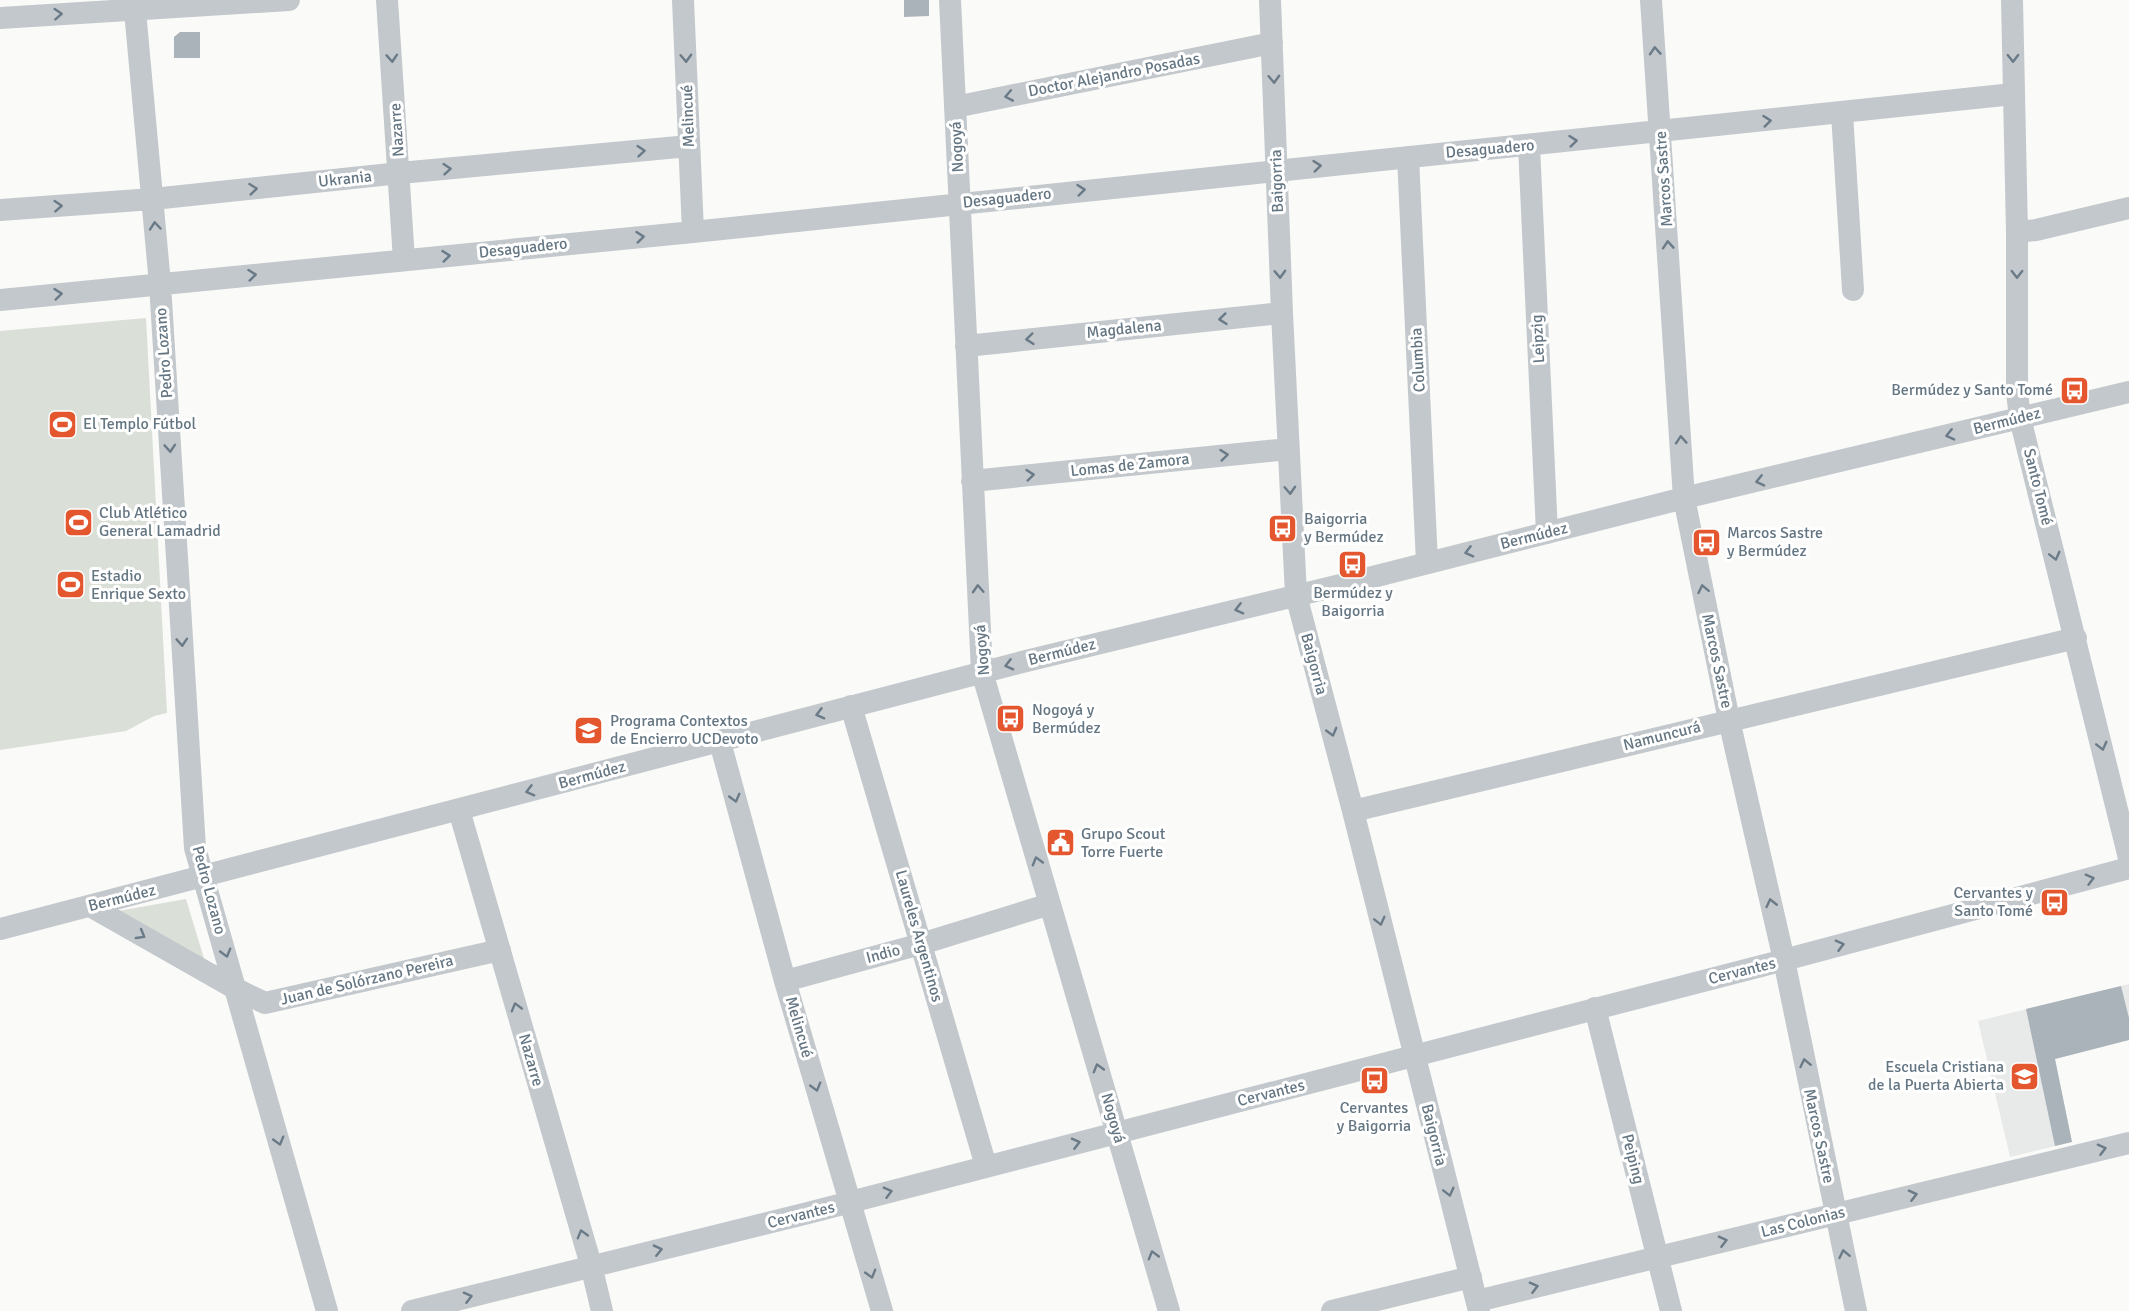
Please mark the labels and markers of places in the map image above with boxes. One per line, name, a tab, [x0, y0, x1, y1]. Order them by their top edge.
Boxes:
bus stop icon: Bermúdez y Santo Tomé	[2058, 374, 2090, 406]
place label: Bermúdez y Santo Tomé	[1891, 380, 2053, 400]
sports icon: El Templo Fútbol	[46, 408, 78, 440]
place label: El Templo Fútbol	[83, 414, 196, 434]
place label: Club Atlético General Lamadrid	[99, 503, 221, 541]
sports icon: Club Atlético General Lamadrid	[62, 506, 94, 538]
place label: Baigorria y Bermúdez	[1304, 509, 1384, 547]
bus stop icon: Baigorria y Bermúdez	[1267, 512, 1299, 544]
place label: Marcos Sastre y Bermúdez	[1727, 523, 1823, 561]
bus stop icon: Marcos Sastre y Bermúdez	[1690, 526, 1722, 558]
bus stop icon: Bermúdez y Baigorria	[1337, 549, 1369, 581]
place label: Estadio Enrique Sexto	[91, 566, 186, 604]
sports icon: Estadio Enrique Sexto	[54, 569, 86, 601]
place label: Bermúdez y Baigorria	[1313, 583, 1393, 621]
place label: Nogoyá y Bermúdez	[1032, 700, 1101, 738]
bus stop icon: Nogoyá y Bermúdez	[995, 703, 1027, 735]
place label: Programa Contextos de Encierro UCDevoto	[610, 711, 759, 749]
school or university icon: Programa Contextos de Encierro UCDevoto	[573, 714, 605, 746]
place label: Grupo Scout Torre Fuerte	[1081, 824, 1166, 862]
public building icon: Grupo Scout Torre Fuerte	[1044, 827, 1076, 859]
place label: Cervantes y Santo Tomé	[1954, 883, 2034, 921]
bus stop icon: Cervantes y Santo Tomé	[2038, 886, 2070, 918]
place label: Escuela Cristiana de la Puerta Abierta	[1868, 1057, 2004, 1095]
school or university icon: Escuela Cristiana de la Puerta Abierta	[2009, 1060, 2041, 1092]
bus stop icon: Cervantes y Baigorria	[1358, 1064, 1390, 1096]
place label: Cervantes y Baigorria	[1337, 1098, 1411, 1136]

